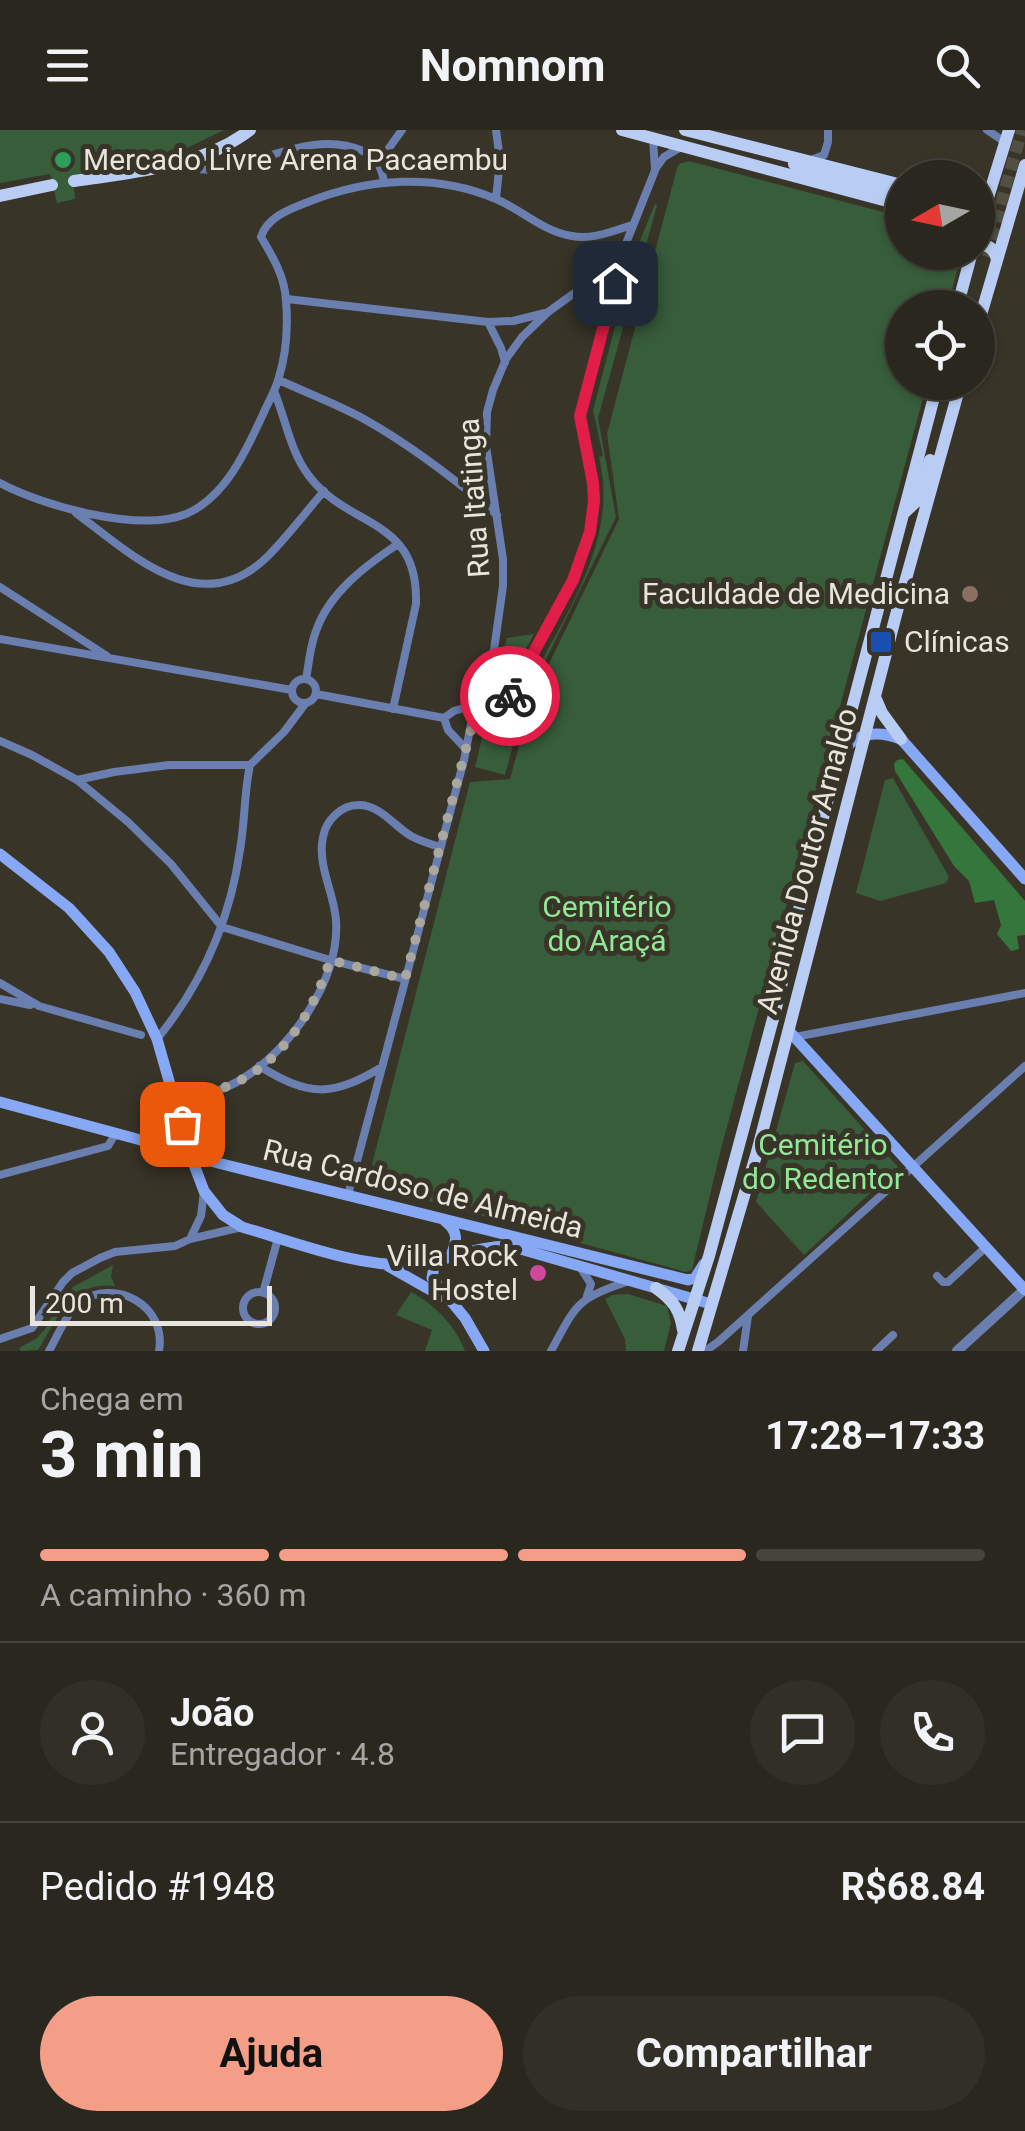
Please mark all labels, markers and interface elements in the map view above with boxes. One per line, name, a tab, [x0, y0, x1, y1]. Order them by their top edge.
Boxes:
icon: menu	[40, 38, 95, 93]
icon: search	[930, 38, 985, 93]
text: Nomnom	[420, 39, 605, 92]
place label: Mercado Livre Arena Pacaembu	[83, 142, 508, 177]
marker: Mercado Livre Arena Pacaembu	[52, 149, 74, 171]
north arrow	[885, 160, 995, 270]
map controls	[885, 160, 995, 400]
pin	[573, 241, 658, 326]
icon: home	[588, 256, 643, 311]
button: locate	[885, 290, 995, 400]
street label: Rua Itatinga	[450, 417, 497, 579]
place label: Faculdade de Medicina	[642, 576, 950, 611]
marker: Faculdade de Medicina	[959, 583, 981, 605]
place label: Clínicas	[904, 624, 1010, 659]
marker: Clínicas	[868, 629, 894, 655]
courier	[460, 646, 560, 746]
icon: bike	[483, 669, 538, 724]
street label: Avenida Doutor Arnaldo	[749, 704, 864, 1018]
park label: Cemitério do Araçá	[542, 889, 672, 958]
pin	[140, 1082, 225, 1167]
icon: bag	[155, 1097, 210, 1152]
park label: Cemitério do Redentor	[742, 1127, 904, 1196]
street label: Rua Cardoso de Almeida	[260, 1132, 587, 1245]
place label: Villa Rock Hostel	[387, 1238, 519, 1307]
marker: Villa Rock Hostel	[527, 1262, 549, 1284]
scale bar	[30, 1281, 272, 1326]
text: 200 m	[45, 1287, 124, 1320]
text: Chega em	[40, 1380, 184, 1418]
text: 17:28–17:33	[765, 1414, 985, 1458]
text: 3 min	[40, 1417, 203, 1493]
text: A caminho · 360 m	[40, 1576, 307, 1614]
button: person	[40, 1680, 145, 1785]
button: chat	[750, 1680, 855, 1785]
button: phone	[880, 1680, 985, 1785]
text: João	[170, 1691, 254, 1735]
text: Entregador · 4.8	[170, 1735, 395, 1773]
text: Pedido #1948	[40, 1865, 276, 1909]
text: R$68.84	[841, 1865, 985, 1909]
button: Ajuda	[40, 1996, 503, 2111]
button: Compartilhar	[523, 1996, 985, 2111]

